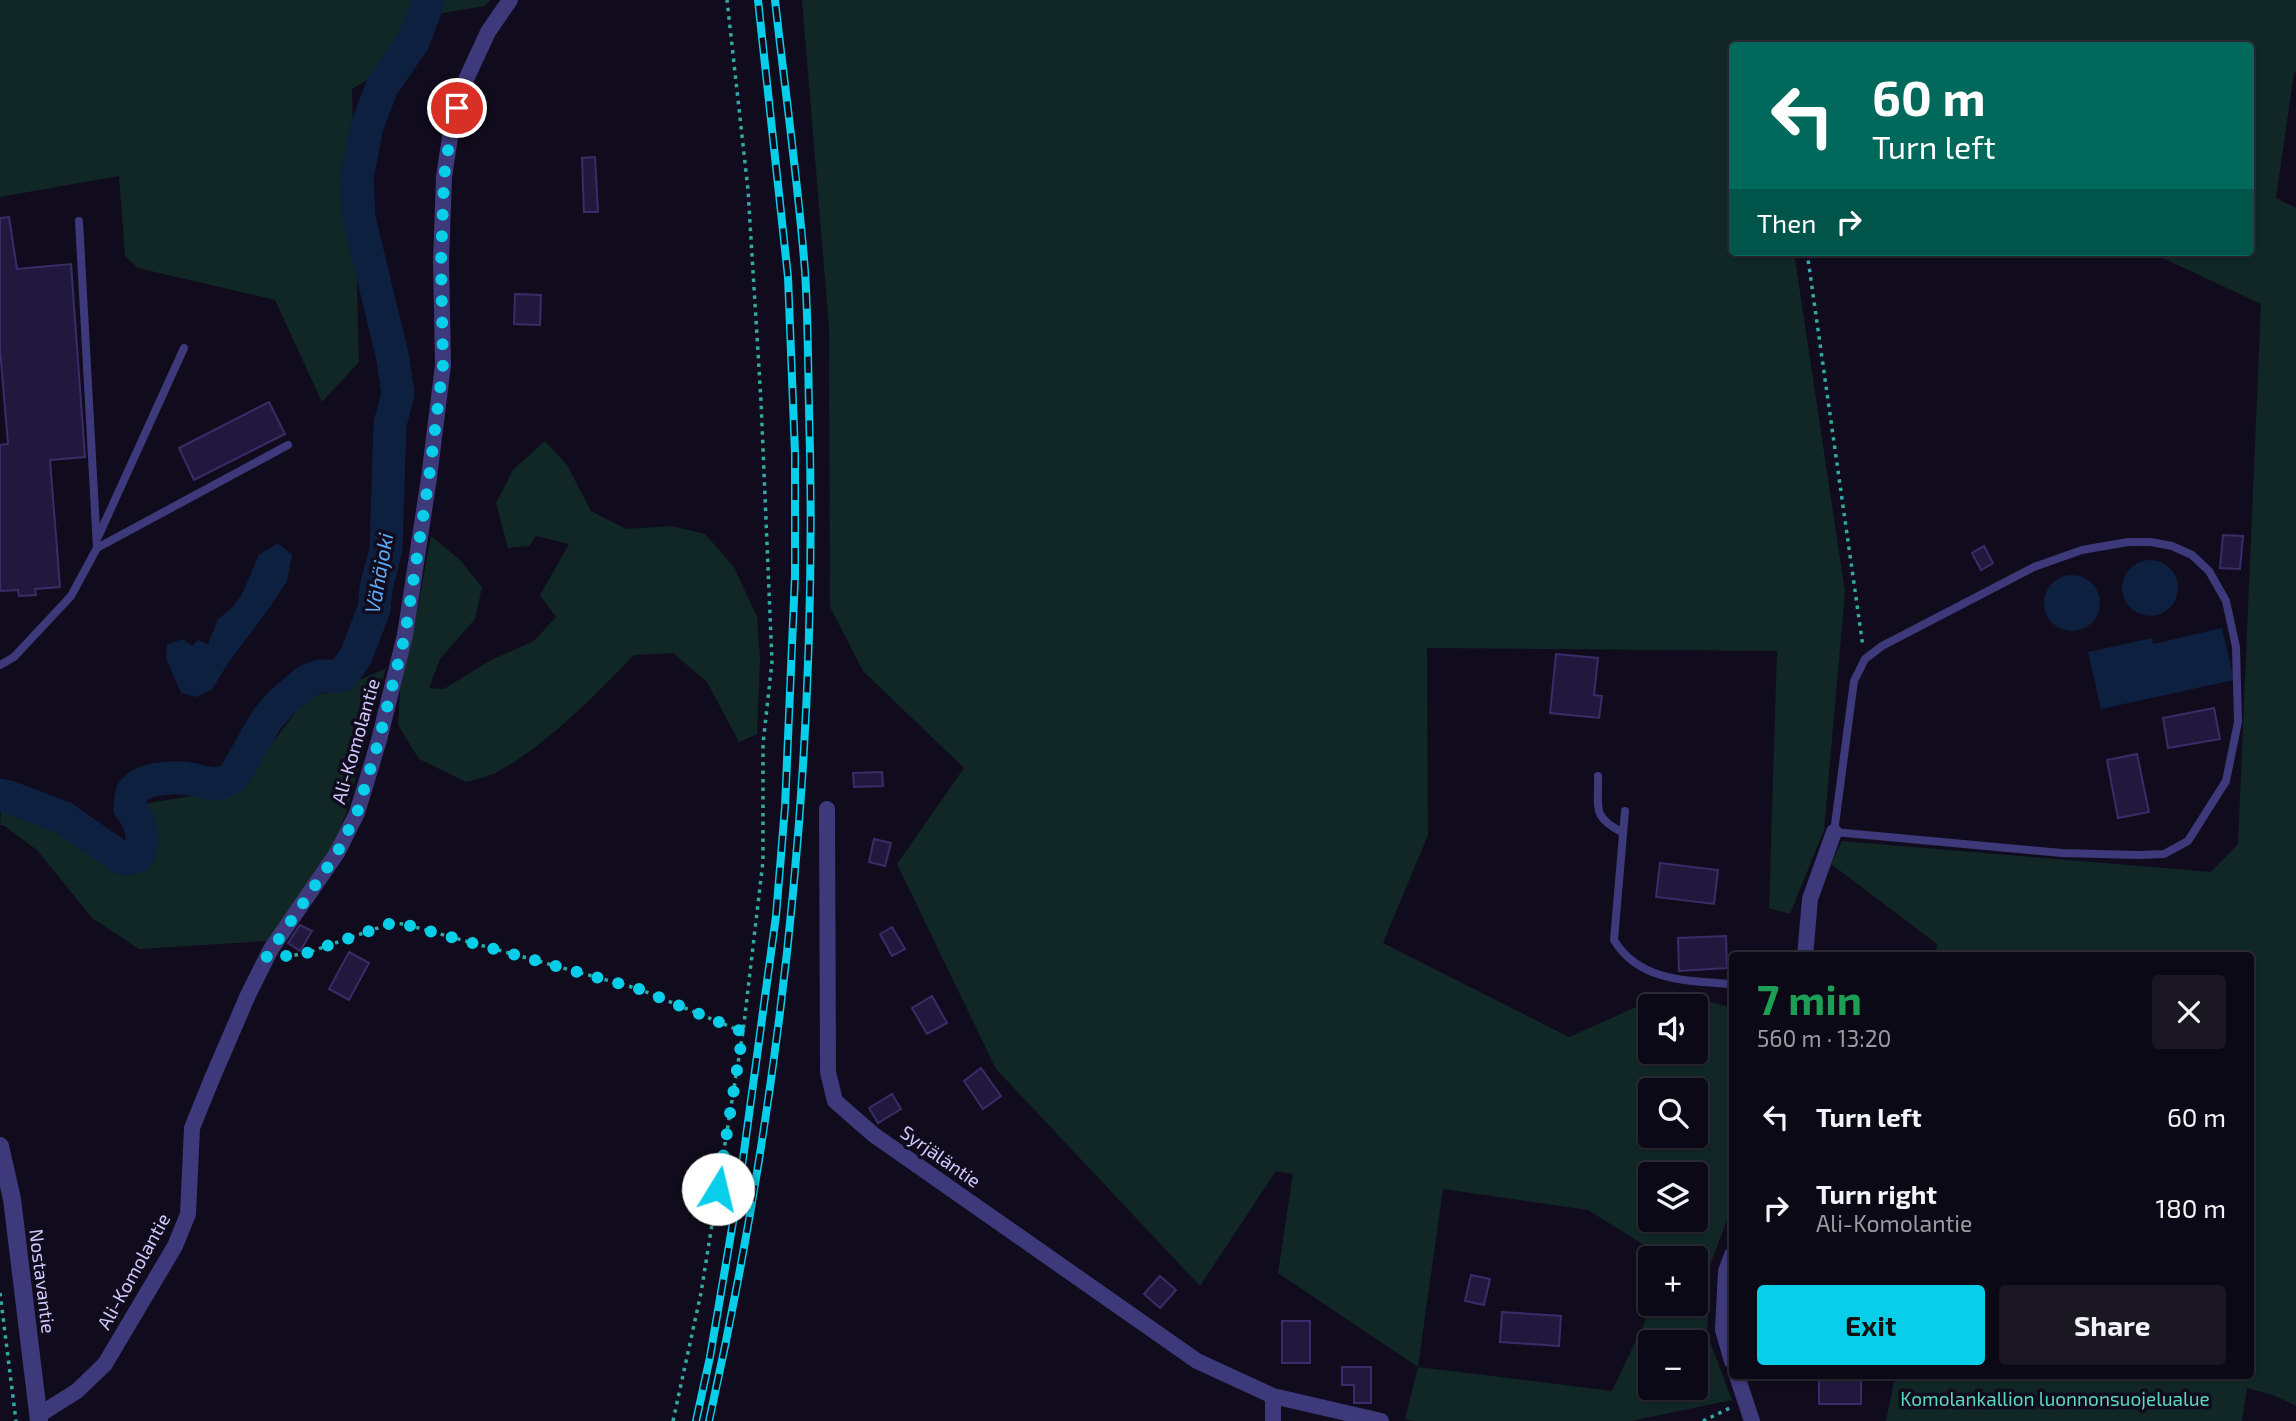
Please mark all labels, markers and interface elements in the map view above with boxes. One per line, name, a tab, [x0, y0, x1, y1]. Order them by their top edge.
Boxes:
text: 60 m	[1872, 67, 1986, 126]
icon: left	[1757, 70, 1848, 161]
pin	[427, 78, 487, 138]
icon: arrive	[438, 89, 476, 127]
text: Turn left	[1872, 127, 1996, 165]
icon: right	[1830, 203, 1868, 241]
text: Then	[1757, 207, 1816, 238]
water label: Vähäjoki	[359, 531, 398, 615]
street label: Ali-Komolantie	[326, 676, 384, 806]
text: 7 min	[1757, 973, 1862, 1023]
button: close	[2152, 975, 2226, 1049]
map controls	[1638, 994, 1708, 1400]
button: sound	[1638, 994, 1708, 1064]
text: 560 m · 13:20	[1757, 1024, 1891, 1052]
button: search	[1638, 1078, 1708, 1148]
icon: left	[1757, 1098, 1795, 1136]
text: Turn left	[1816, 1101, 1922, 1132]
text: 60 m	[2167, 1101, 2226, 1132]
street label: Syrjäläntie	[896, 1120, 986, 1192]
position arrow	[681, 1152, 755, 1226]
button: layers	[1638, 1162, 1708, 1232]
text: Turn right	[1816, 1178, 1937, 1209]
icon: right	[1757, 1189, 1795, 1227]
text: 180 m	[2156, 1192, 2226, 1223]
street label: Ali-Komolantie	[92, 1209, 174, 1333]
text: Ali-Komolantie	[1816, 1209, 1972, 1237]
street label: Nostavantie	[25, 1227, 61, 1335]
button: +	[1638, 1246, 1708, 1316]
button: Exit	[1757, 1285, 1985, 1365]
button: Share	[1999, 1285, 2226, 1365]
button: −	[1638, 1330, 1708, 1400]
park label: Komolankallion luonnonsuojelualue	[1900, 1387, 2210, 1410]

